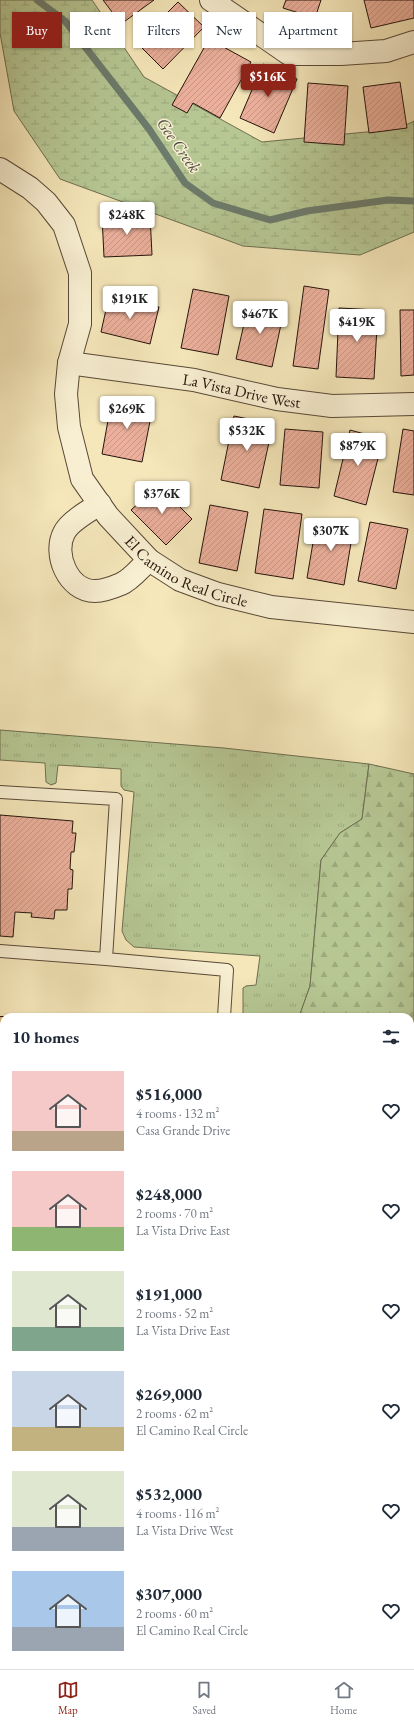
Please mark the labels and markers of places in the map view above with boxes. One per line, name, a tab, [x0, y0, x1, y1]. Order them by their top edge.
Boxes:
pin: $516K	[240, 64, 296, 98]
pin: $248K	[99, 202, 155, 236]
pin: $191K	[102, 286, 158, 320]
pin: $467K	[232, 301, 288, 335]
pin: $419K	[329, 309, 385, 343]
pin: $269K	[99, 396, 155, 430]
pin: $532K	[219, 418, 275, 452]
pin: $879K	[330, 433, 386, 467]
pin: $376K	[134, 481, 190, 515]
pin: $307K	[303, 518, 359, 552]

